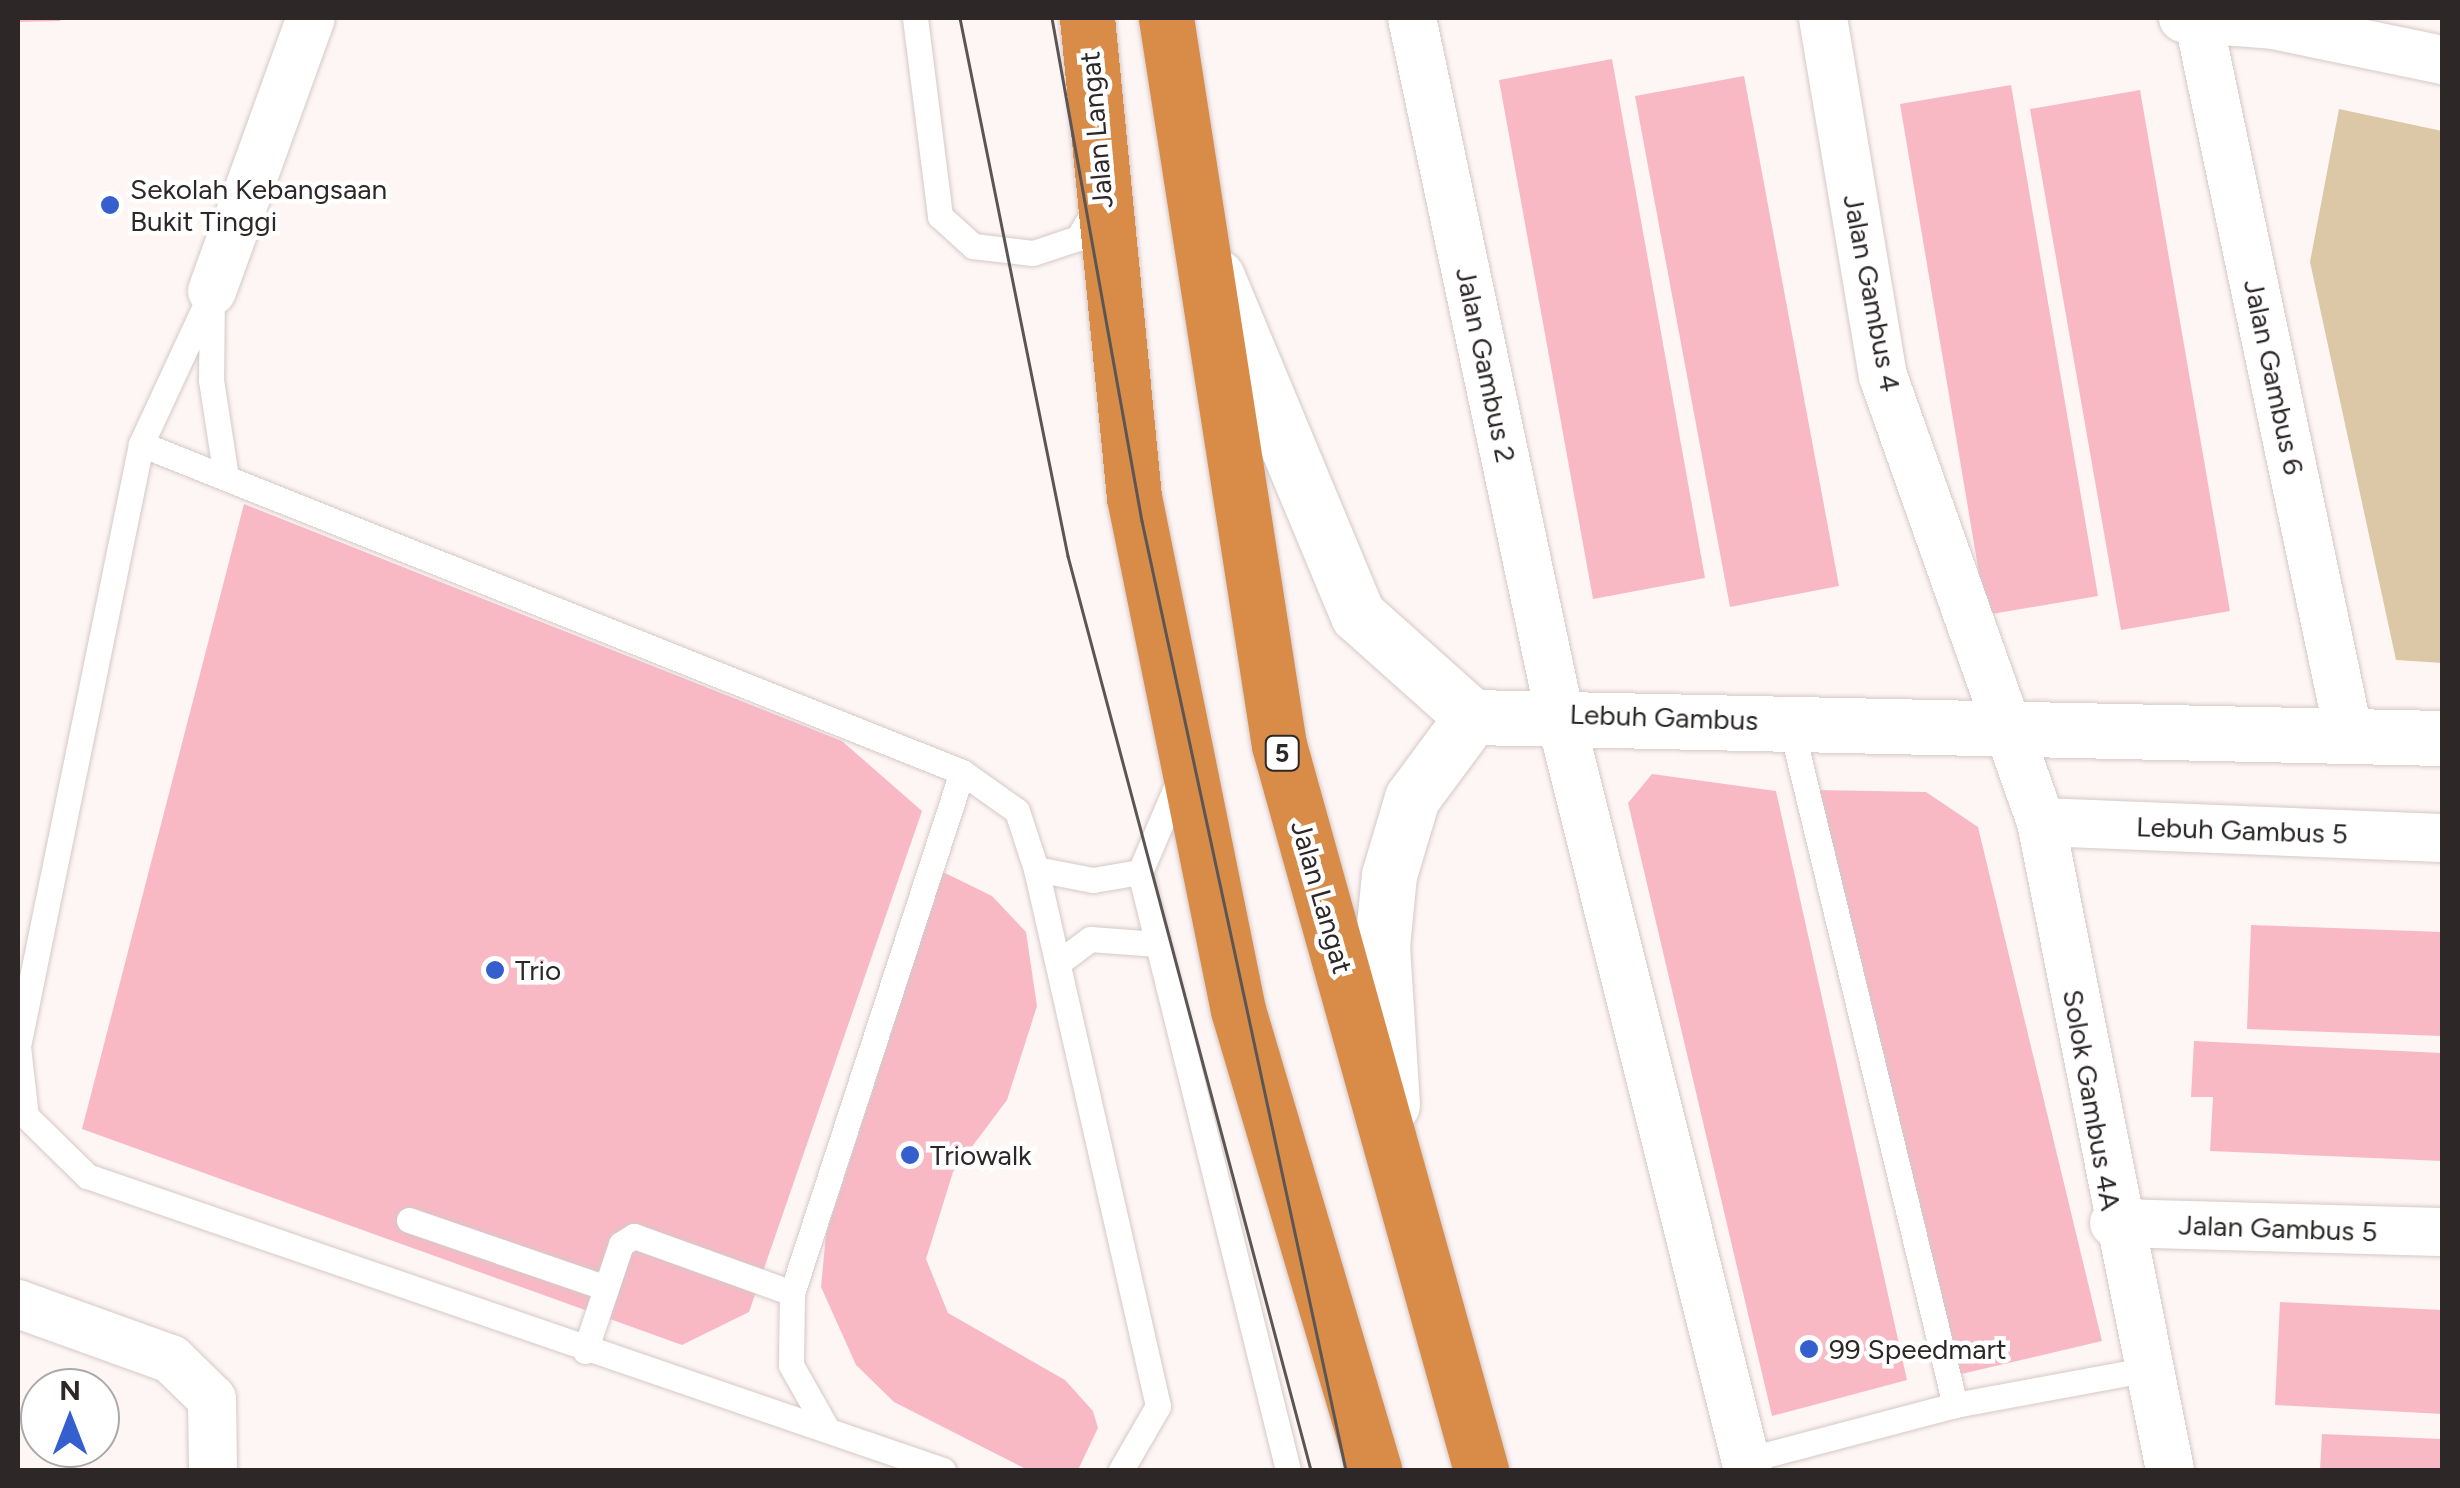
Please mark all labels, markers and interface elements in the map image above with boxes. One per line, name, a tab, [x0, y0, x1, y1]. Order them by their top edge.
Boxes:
street label: Jalan Langat	[1072, 50, 1120, 210]
place label: Sekolah Kebangsaan Bukit Tinggi	[130, 172, 387, 238]
street label: Jalan Gambus 4	[1836, 191, 1908, 395]
marker: Sekolah Kebangsaan Bukit Tinggi	[99, 194, 121, 216]
street label: Jalan Gambus 2	[1449, 264, 1523, 466]
street label: Jalan Gambus 6	[2237, 276, 2311, 478]
street label: Lebuh Gambus	[1569, 697, 1759, 737]
road number: 5	[1264, 733, 1300, 773]
street label: Lebuh Gambus 5	[2136, 810, 2348, 850]
street label: Jalan Langat	[1284, 817, 1360, 977]
place label: Trio	[515, 953, 561, 987]
marker: Trio	[484, 959, 506, 981]
street label: Solok Gambus 4A	[2056, 987, 2128, 1213]
place label: Triowalk	[930, 1138, 1032, 1172]
marker: Triowalk	[899, 1144, 921, 1166]
street label: Jalan Gambus 5	[2178, 1208, 2378, 1248]
place label: 99 Speedmart	[1829, 1332, 2006, 1366]
marker: 99 Speedmart	[1798, 1338, 1820, 1360]
north arrow	[20, 1368, 120, 1468]
text: N	[59, 1373, 81, 1407]

